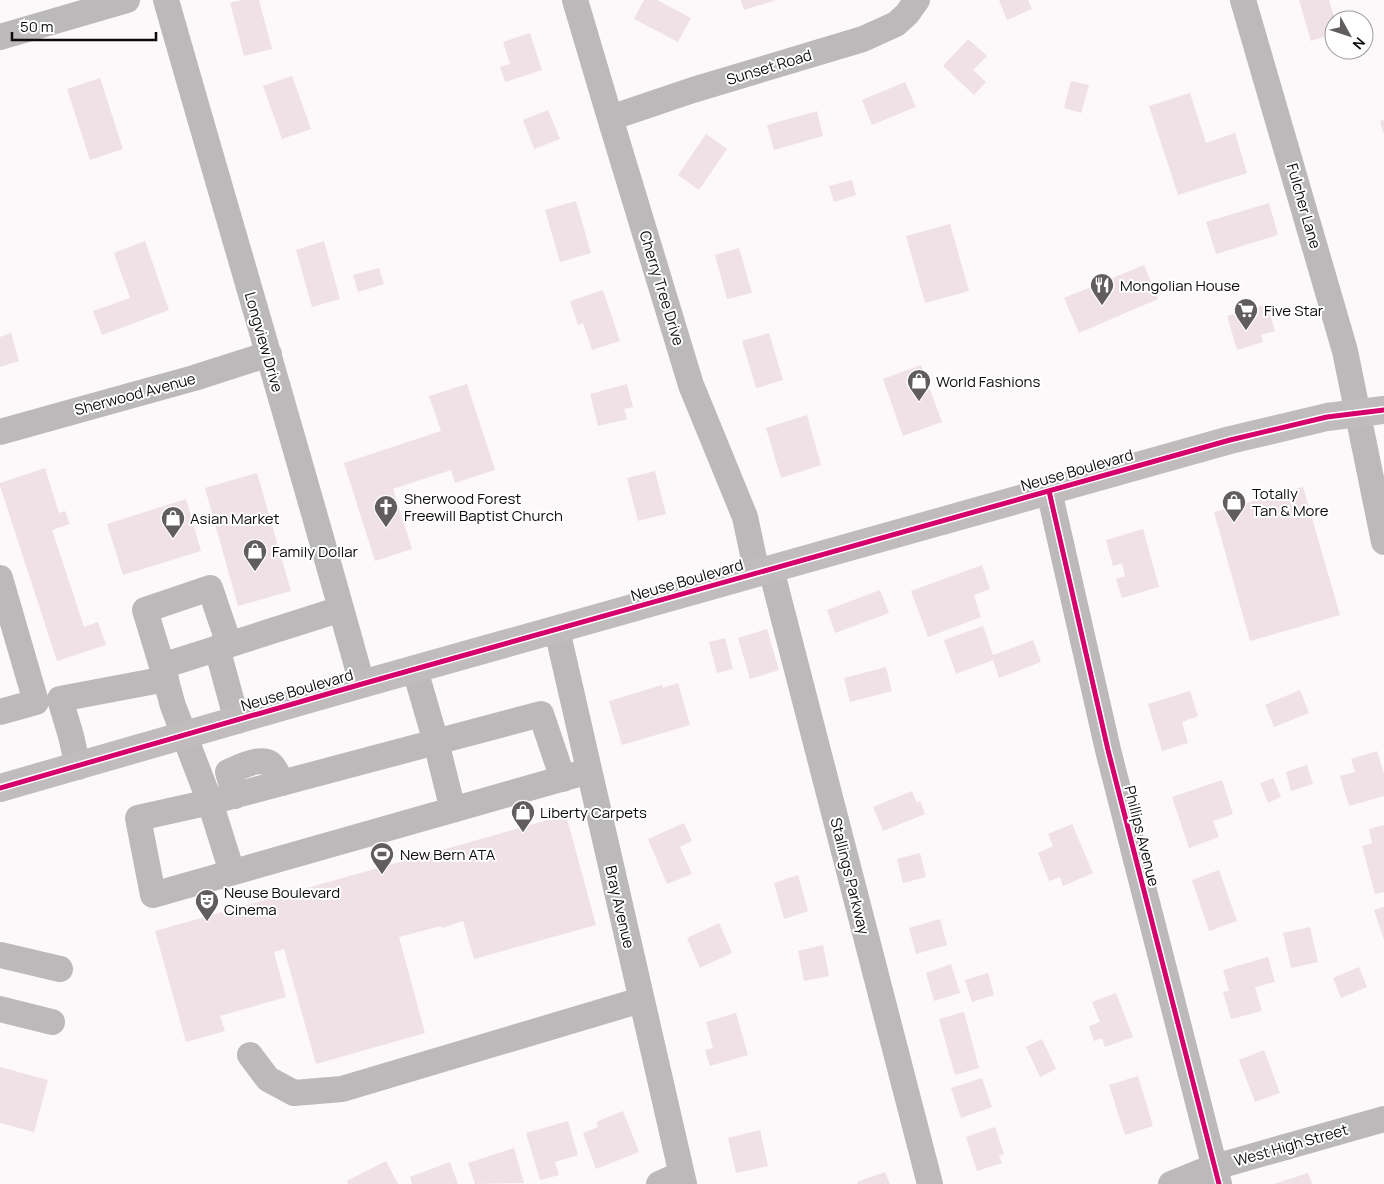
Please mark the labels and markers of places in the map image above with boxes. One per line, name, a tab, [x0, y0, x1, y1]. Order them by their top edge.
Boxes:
restaurant icon: Mongolian House	[1089, 272, 1115, 306]
place label: Mongolian House	[1120, 275, 1240, 296]
supermarket icon: Five Star	[1233, 297, 1259, 331]
place label: Five Star	[1264, 300, 1324, 321]
shop icon: World Fashions	[906, 368, 932, 402]
place label: World Fashions	[936, 371, 1040, 392]
place label: Totally Tan & More	[1252, 483, 1329, 521]
place label: Sherwood Forest Freewill Baptist Church	[404, 488, 563, 526]
shop icon: Totally Tan & More	[1221, 489, 1247, 523]
church icon: Sherwood Forest Freewill Baptist Church	[373, 494, 399, 528]
shop icon: Asian Market	[160, 505, 186, 539]
place label: Asian Market	[190, 508, 280, 529]
shop icon: Family Dollar	[242, 538, 268, 572]
place label: Family Dollar	[272, 541, 359, 562]
shop icon: Liberty Carpets	[510, 799, 536, 833]
place label: Liberty Carpets	[540, 802, 647, 823]
sports icon: New Bern ATA	[369, 841, 395, 875]
place label: New Bern ATA	[400, 844, 496, 865]
place label: Neuse Boulevard Cinema	[224, 882, 340, 920]
theatre icon: Neuse Boulevard Cinema	[194, 888, 220, 922]

